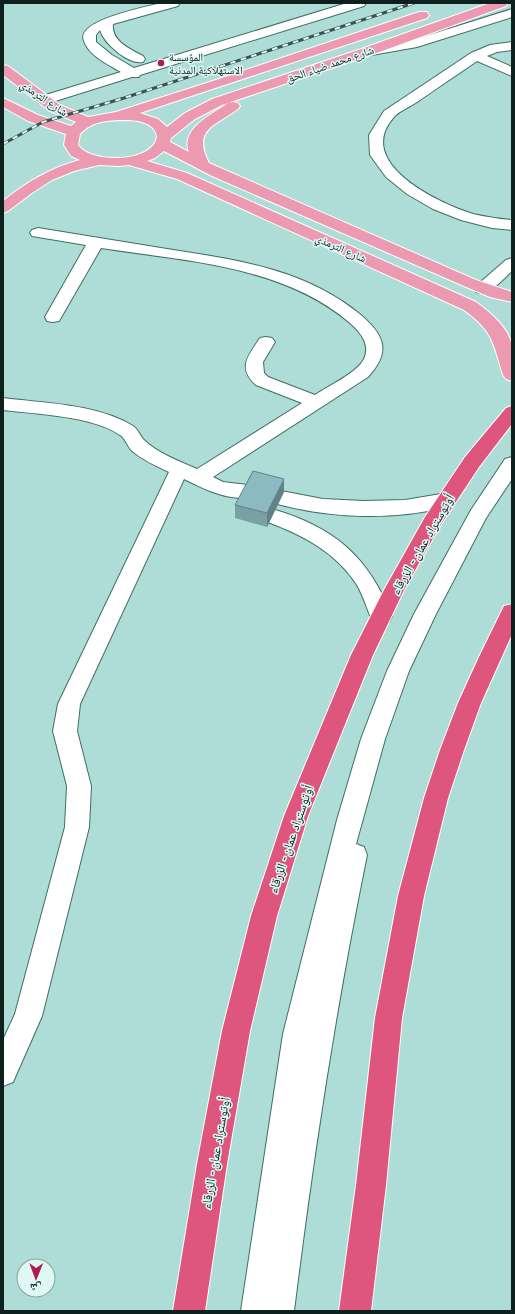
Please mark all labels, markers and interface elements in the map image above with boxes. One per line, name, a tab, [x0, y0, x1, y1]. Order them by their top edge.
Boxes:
street label: شارع محمد ضياء الحق	[285, 43, 375, 85]
place label: المؤسسة الاستهلاكية المدنية	[169, 50, 243, 77]
marker: المؤسسة الاستهلاكية المدنية	[156, 58, 166, 68]
street label: شارع الترمذي	[17, 77, 70, 120]
street label: شارع الترمذي	[313, 231, 369, 267]
street label: أوتوستراد عمان - الزرقاء	[387, 491, 458, 597]
street label: أوتوستراد عمان - الزرقاء	[264, 783, 317, 895]
street label: أوتوستراد عمان - الزرقاء	[197, 1096, 234, 1210]
north arrow	[16, 1258, 56, 1298]
text: ش	[30, 1280, 42, 1295]

